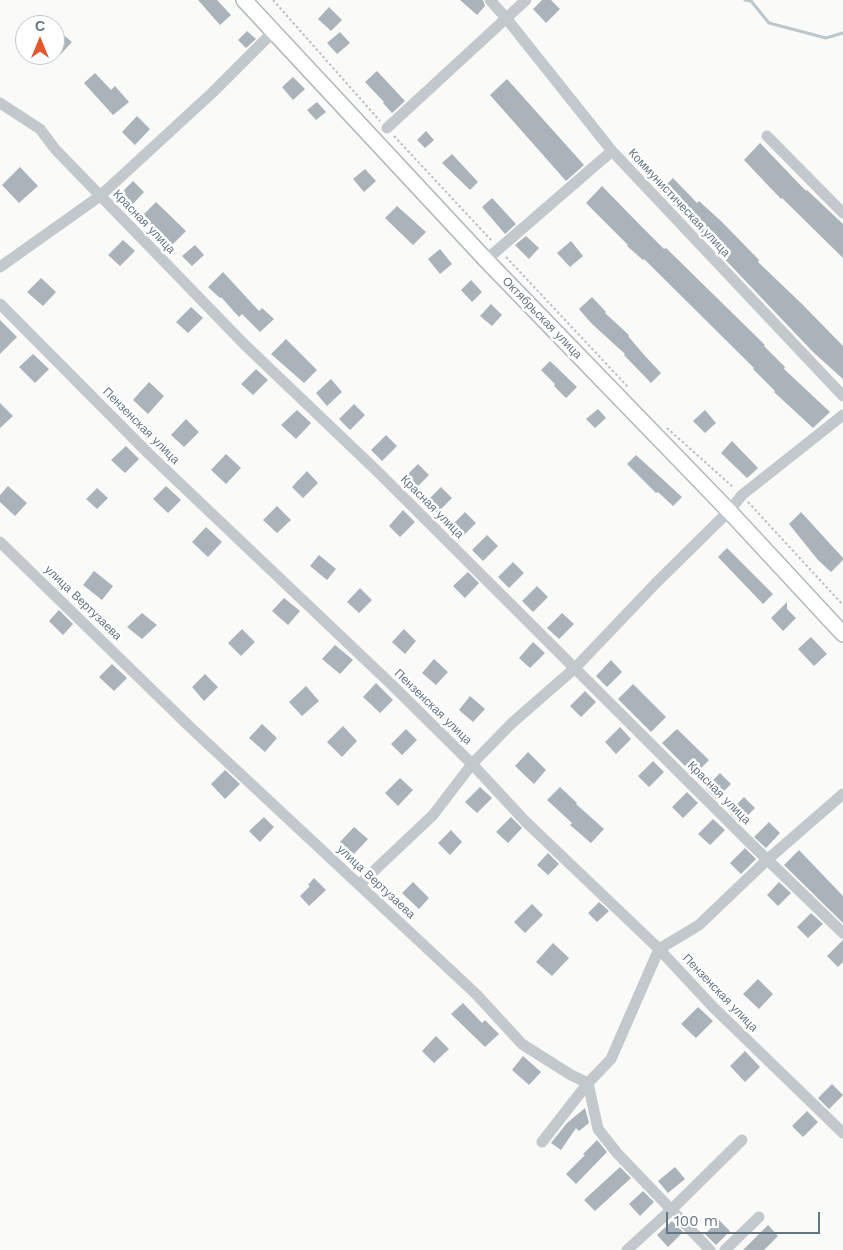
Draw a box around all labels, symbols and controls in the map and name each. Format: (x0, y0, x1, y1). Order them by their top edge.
north arrow (15, 15, 65, 65)
text: С (35, 18, 45, 34)
street label: Коммунистическая улица (625, 146, 733, 260)
street label: Красная улица (110, 187, 178, 257)
street label: Октябрьская улица (499, 274, 585, 362)
street label: Пензенская улица (100, 385, 182, 467)
street label: Красная улица (397, 472, 467, 542)
street label: улица Вертузаева (41, 563, 125, 643)
street label: Пензенская улица (391, 666, 475, 748)
street label: Красная улица (684, 758, 754, 828)
street label: улица Вертузаева (334, 842, 418, 922)
street label: Пензенская улица (679, 951, 761, 1035)
scale bar (668, 1202, 822, 1234)
text: 100 m (674, 1212, 718, 1230)

